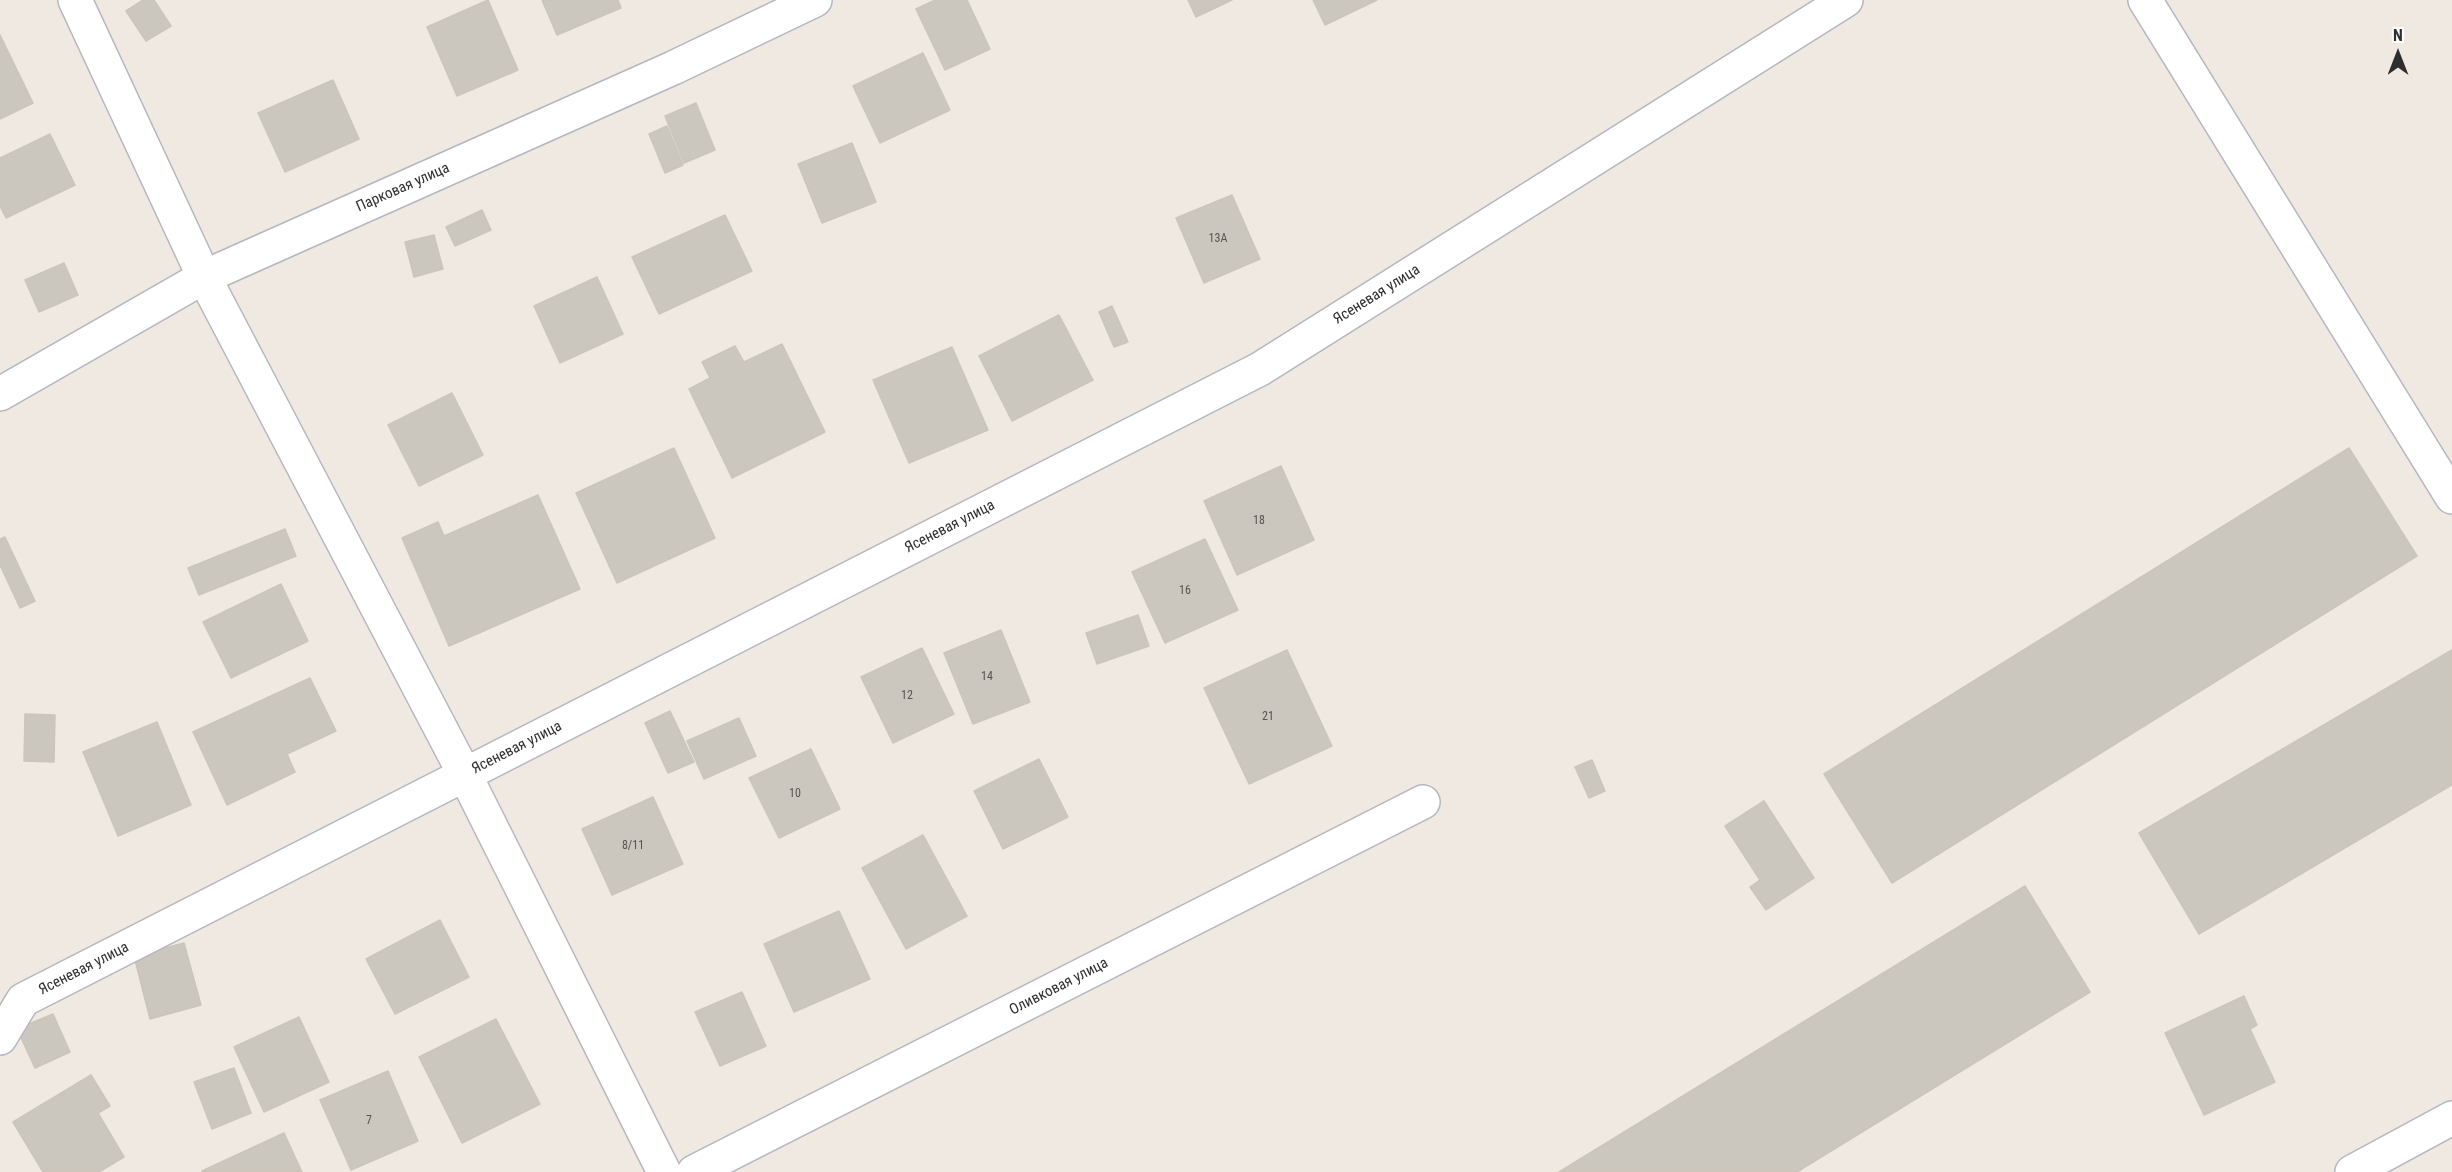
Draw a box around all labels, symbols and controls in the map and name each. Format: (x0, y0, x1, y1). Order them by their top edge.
north arrow (2368, 24, 2428, 84)
text: N (2393, 26, 2403, 45)
street label: Парковая улица (354, 159, 452, 217)
house number: 13А (1209, 232, 1227, 246)
street label: Ясеневая улица (1330, 261, 1424, 329)
street label: Ясеневая улица (902, 497, 998, 557)
house number: 18 (1253, 514, 1265, 528)
house number: 16 (1179, 584, 1191, 598)
house number: 14 (981, 670, 993, 684)
house number: 12 (901, 689, 913, 703)
house number: 21 (1262, 710, 1274, 724)
street label: Ясеневая улица (469, 718, 565, 778)
house number: 10 (789, 787, 801, 801)
house number: 8/11 (622, 839, 644, 853)
street label: Ясеневая улица (36, 939, 132, 999)
street label: Оливковая улица (1007, 954, 1111, 1020)
house number: 7 (366, 1114, 372, 1128)

